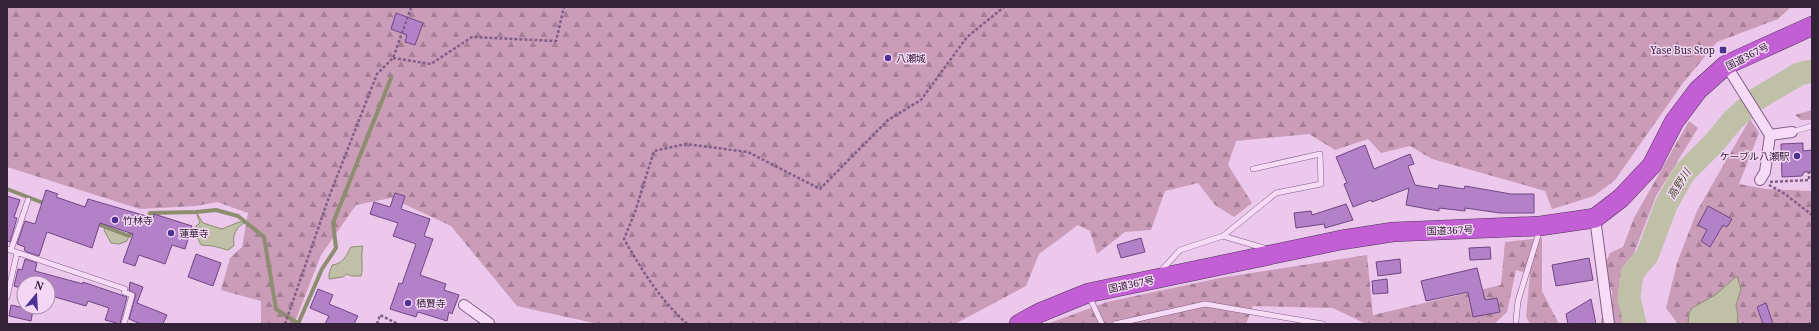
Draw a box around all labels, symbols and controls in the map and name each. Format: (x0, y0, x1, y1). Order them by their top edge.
street label: 国道367号 (1723, 39, 1771, 73)
place label: Yase Bus Stop (1649, 43, 1715, 57)
marker: Yase Bus Stop (1718, 45, 1728, 55)
place label: 八瀬城 (896, 51, 926, 65)
marker: 八瀬城 (883, 53, 893, 63)
place label: ケーブル八瀬駅 (1720, 149, 1790, 163)
marker: ケーブル八瀬駅 (1792, 151, 1802, 161)
water label: 高野川 (1663, 165, 1694, 202)
place label: 竹林寺 (123, 213, 153, 227)
marker: 竹林寺 (110, 215, 120, 225)
street label: 国道367号 (1426, 222, 1474, 238)
place label: 蓮華寺 (179, 226, 209, 240)
marker: 蓮華寺 (166, 228, 176, 238)
street label: 国道367号 (1107, 272, 1155, 296)
north arrow (16, 275, 56, 315)
text: N (33, 277, 46, 294)
place label: 栖賢寺 (416, 296, 446, 310)
marker: 栖賢寺 (403, 298, 413, 308)

